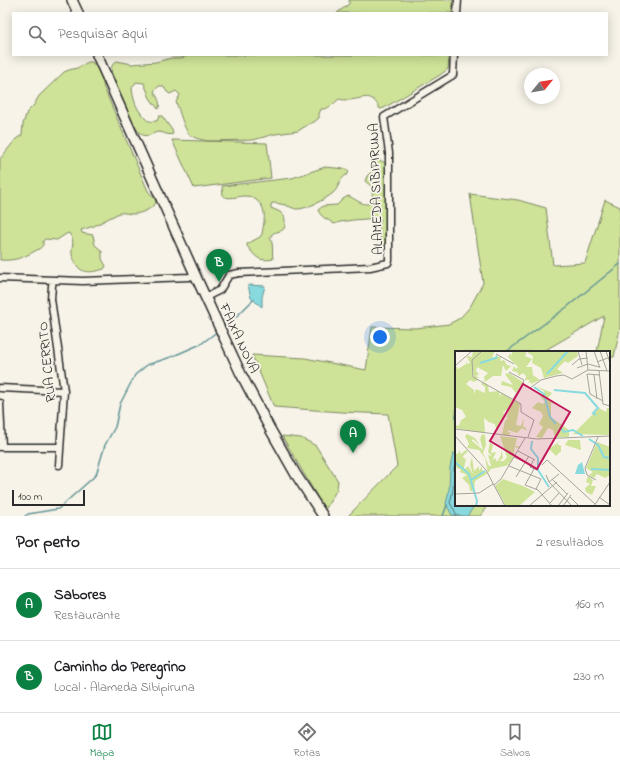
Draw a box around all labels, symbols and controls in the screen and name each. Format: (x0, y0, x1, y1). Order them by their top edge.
search box (12, 12, 608, 56)
icon: search (26, 23, 48, 45)
text: Pesquisar aqui (58, 23, 147, 45)
north arrow (524, 68, 560, 104)
street label: ALAMEDA SIBIPIRUNA (364, 123, 389, 255)
pin: B (206, 249, 232, 282)
street label: FAIXA NOVA (213, 299, 264, 377)
street label: RUA CERRITO (33, 321, 62, 403)
your location (370, 327, 390, 347)
inset map (455, 351, 610, 506)
pin: A (340, 420, 366, 453)
scale bar (12, 488, 85, 507)
text: 100 m (18, 489, 42, 505)
text: Por perto (16, 530, 80, 555)
text: 2 resultados (536, 533, 604, 552)
text: Sabores (54, 584, 106, 606)
text: A (25, 595, 33, 614)
text: 160 m (575, 595, 604, 614)
text: Restaurante (54, 606, 120, 625)
text: Caminho do Peregrino (54, 656, 186, 678)
text: B (25, 667, 33, 686)
text: 230 m (573, 667, 604, 686)
text: Local · Alameda Sibipiruna (54, 678, 195, 697)
tab: Mapa (90, 721, 114, 761)
tab: Rotas (294, 721, 321, 761)
tab: Salvos (500, 721, 530, 761)

